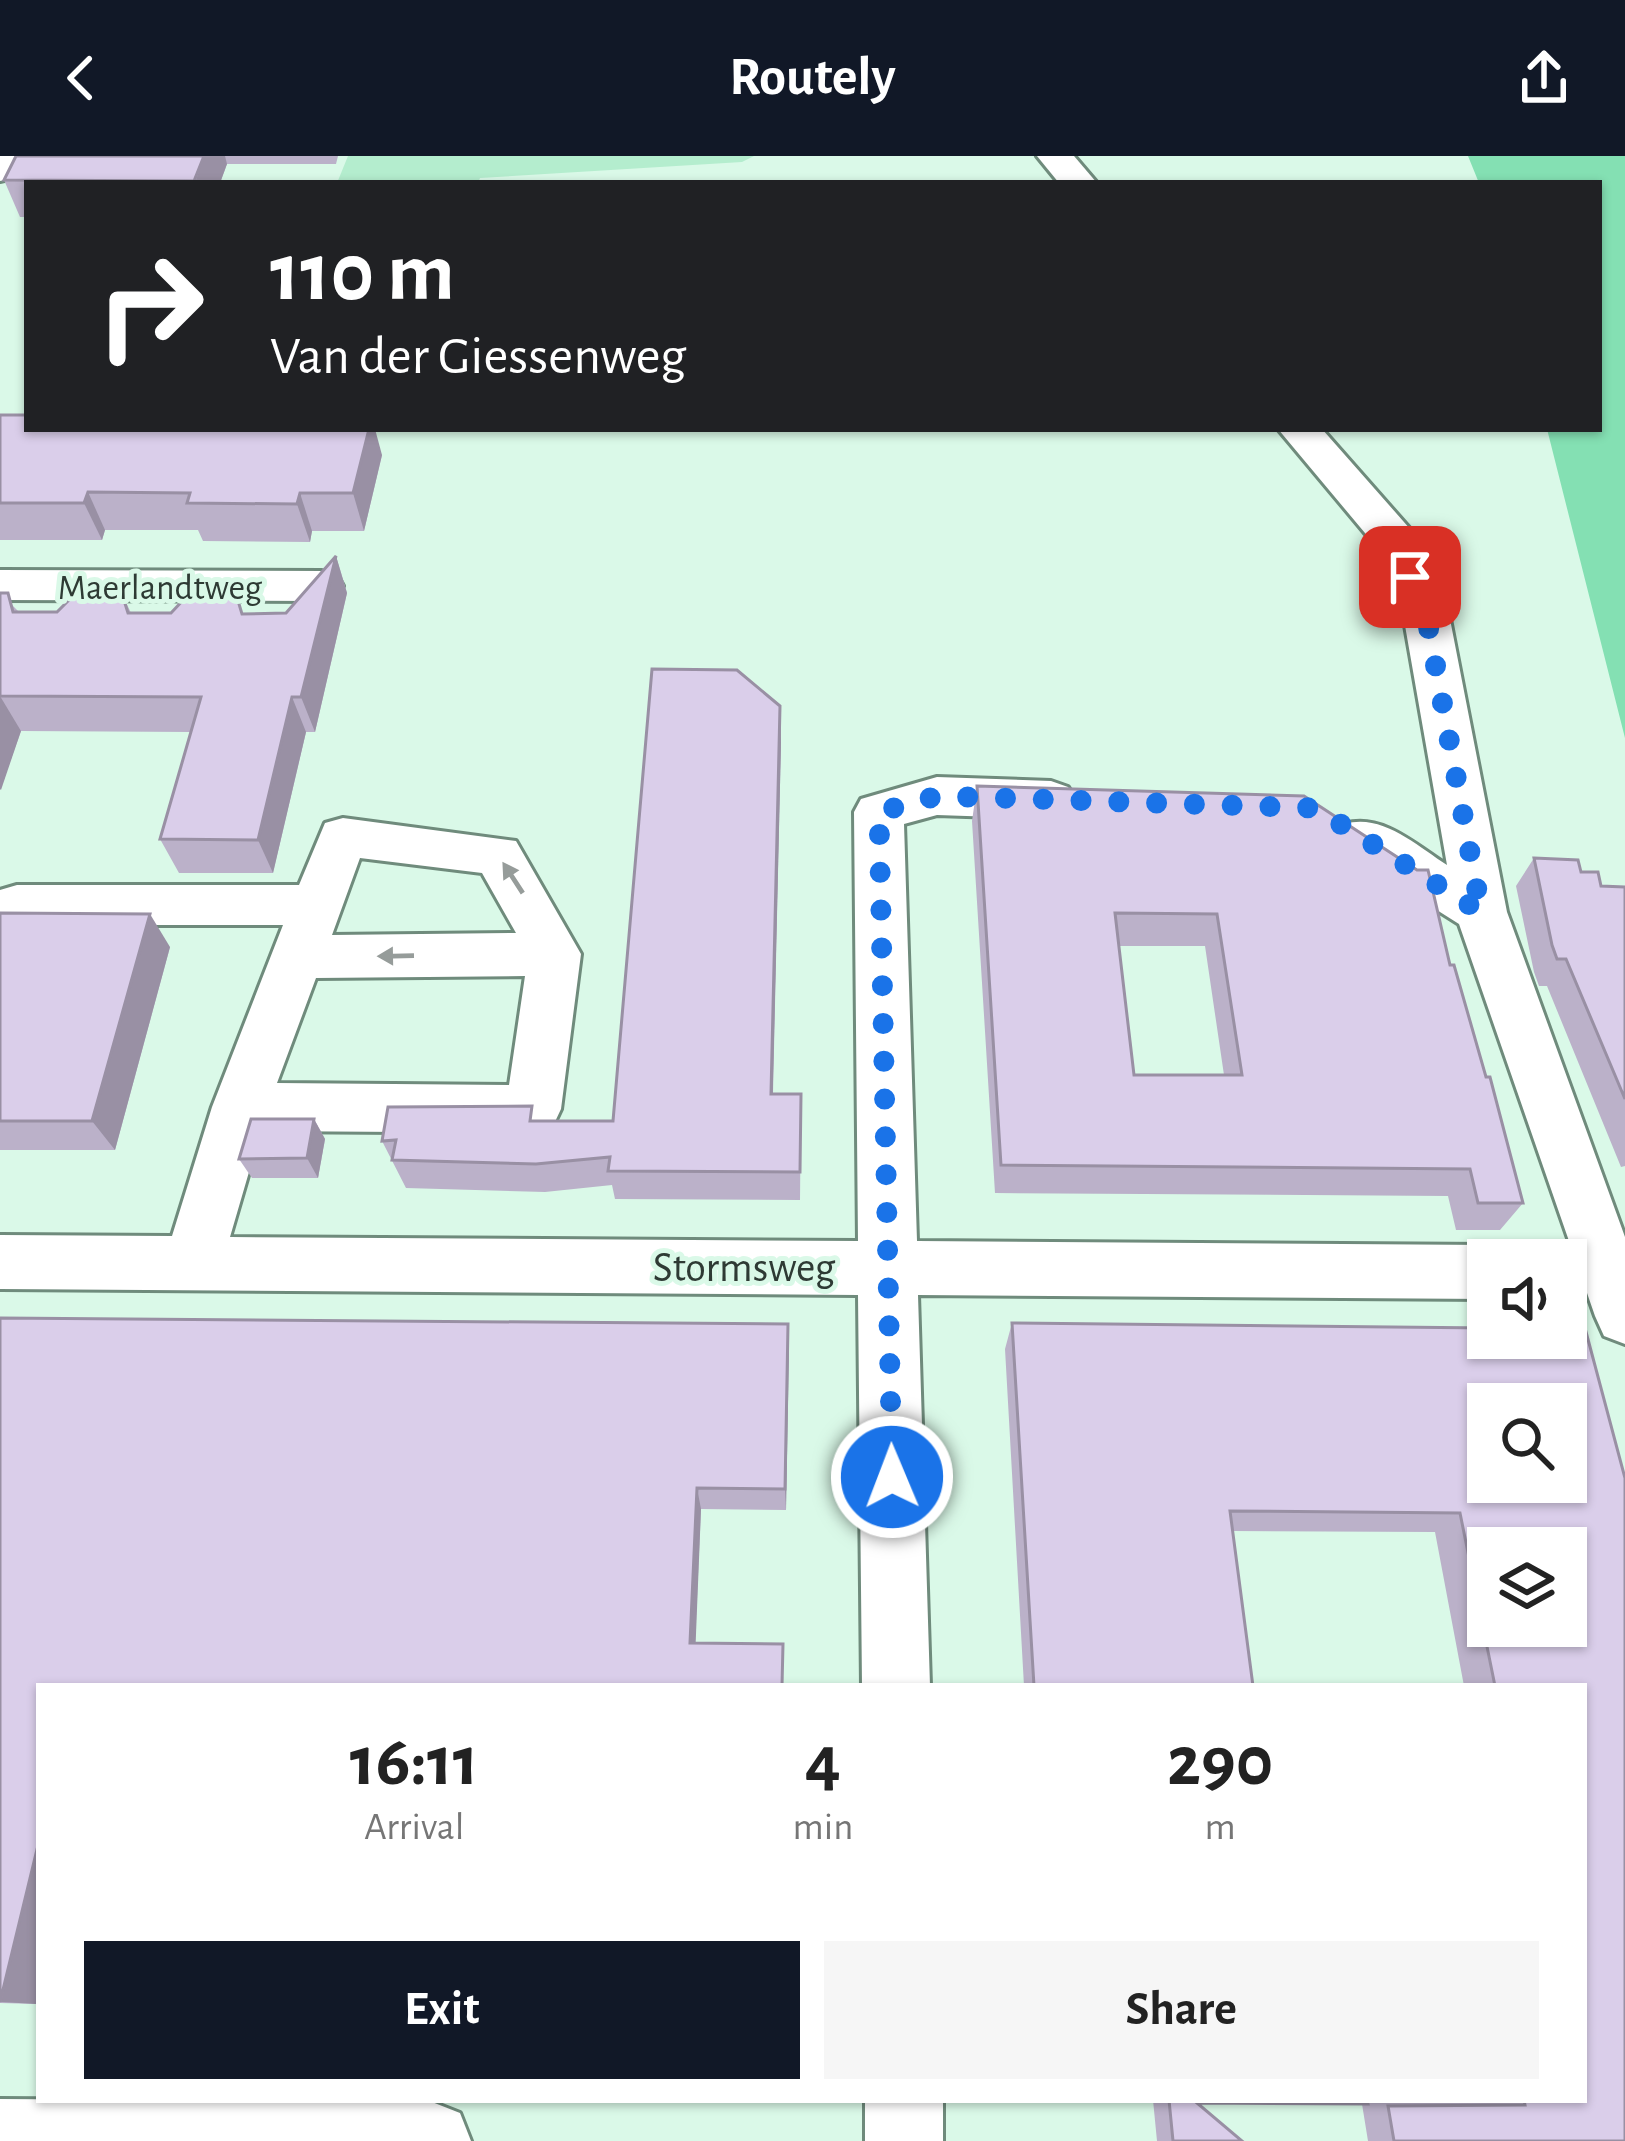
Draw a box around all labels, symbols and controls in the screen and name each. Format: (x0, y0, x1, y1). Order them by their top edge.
icon: back (48, 45, 114, 111)
icon: share (1511, 45, 1577, 111)
text: Routely (729, 51, 896, 105)
icon: right (72, 228, 228, 384)
text: 110 m (270, 232, 455, 316)
text: Van der Giessenweg (270, 330, 686, 384)
pin (1359, 526, 1461, 628)
icon: arrive (1377, 544, 1443, 610)
street label: Maerlandtweg (58, 570, 263, 606)
one-way arrow (503, 862, 525, 895)
one-way arrow (376, 946, 414, 965)
map controls (1467, 1239, 1587, 1647)
button: sound (1467, 1239, 1587, 1359)
street label: Stormsweg (653, 1247, 836, 1289)
button: search (1467, 1383, 1587, 1503)
position arrow (829, 1414, 955, 1540)
button: layers (1467, 1527, 1587, 1647)
text: 16:11 (350, 1726, 479, 1798)
text: 4 (805, 1726, 841, 1798)
text: 290 (1167, 1726, 1273, 1798)
text: Arrival (364, 1808, 464, 1847)
text: min (793, 1808, 853, 1847)
text: m (1205, 1808, 1236, 1847)
button: Exit (84, 1941, 800, 2079)
button: Share (824, 1941, 1539, 2079)

